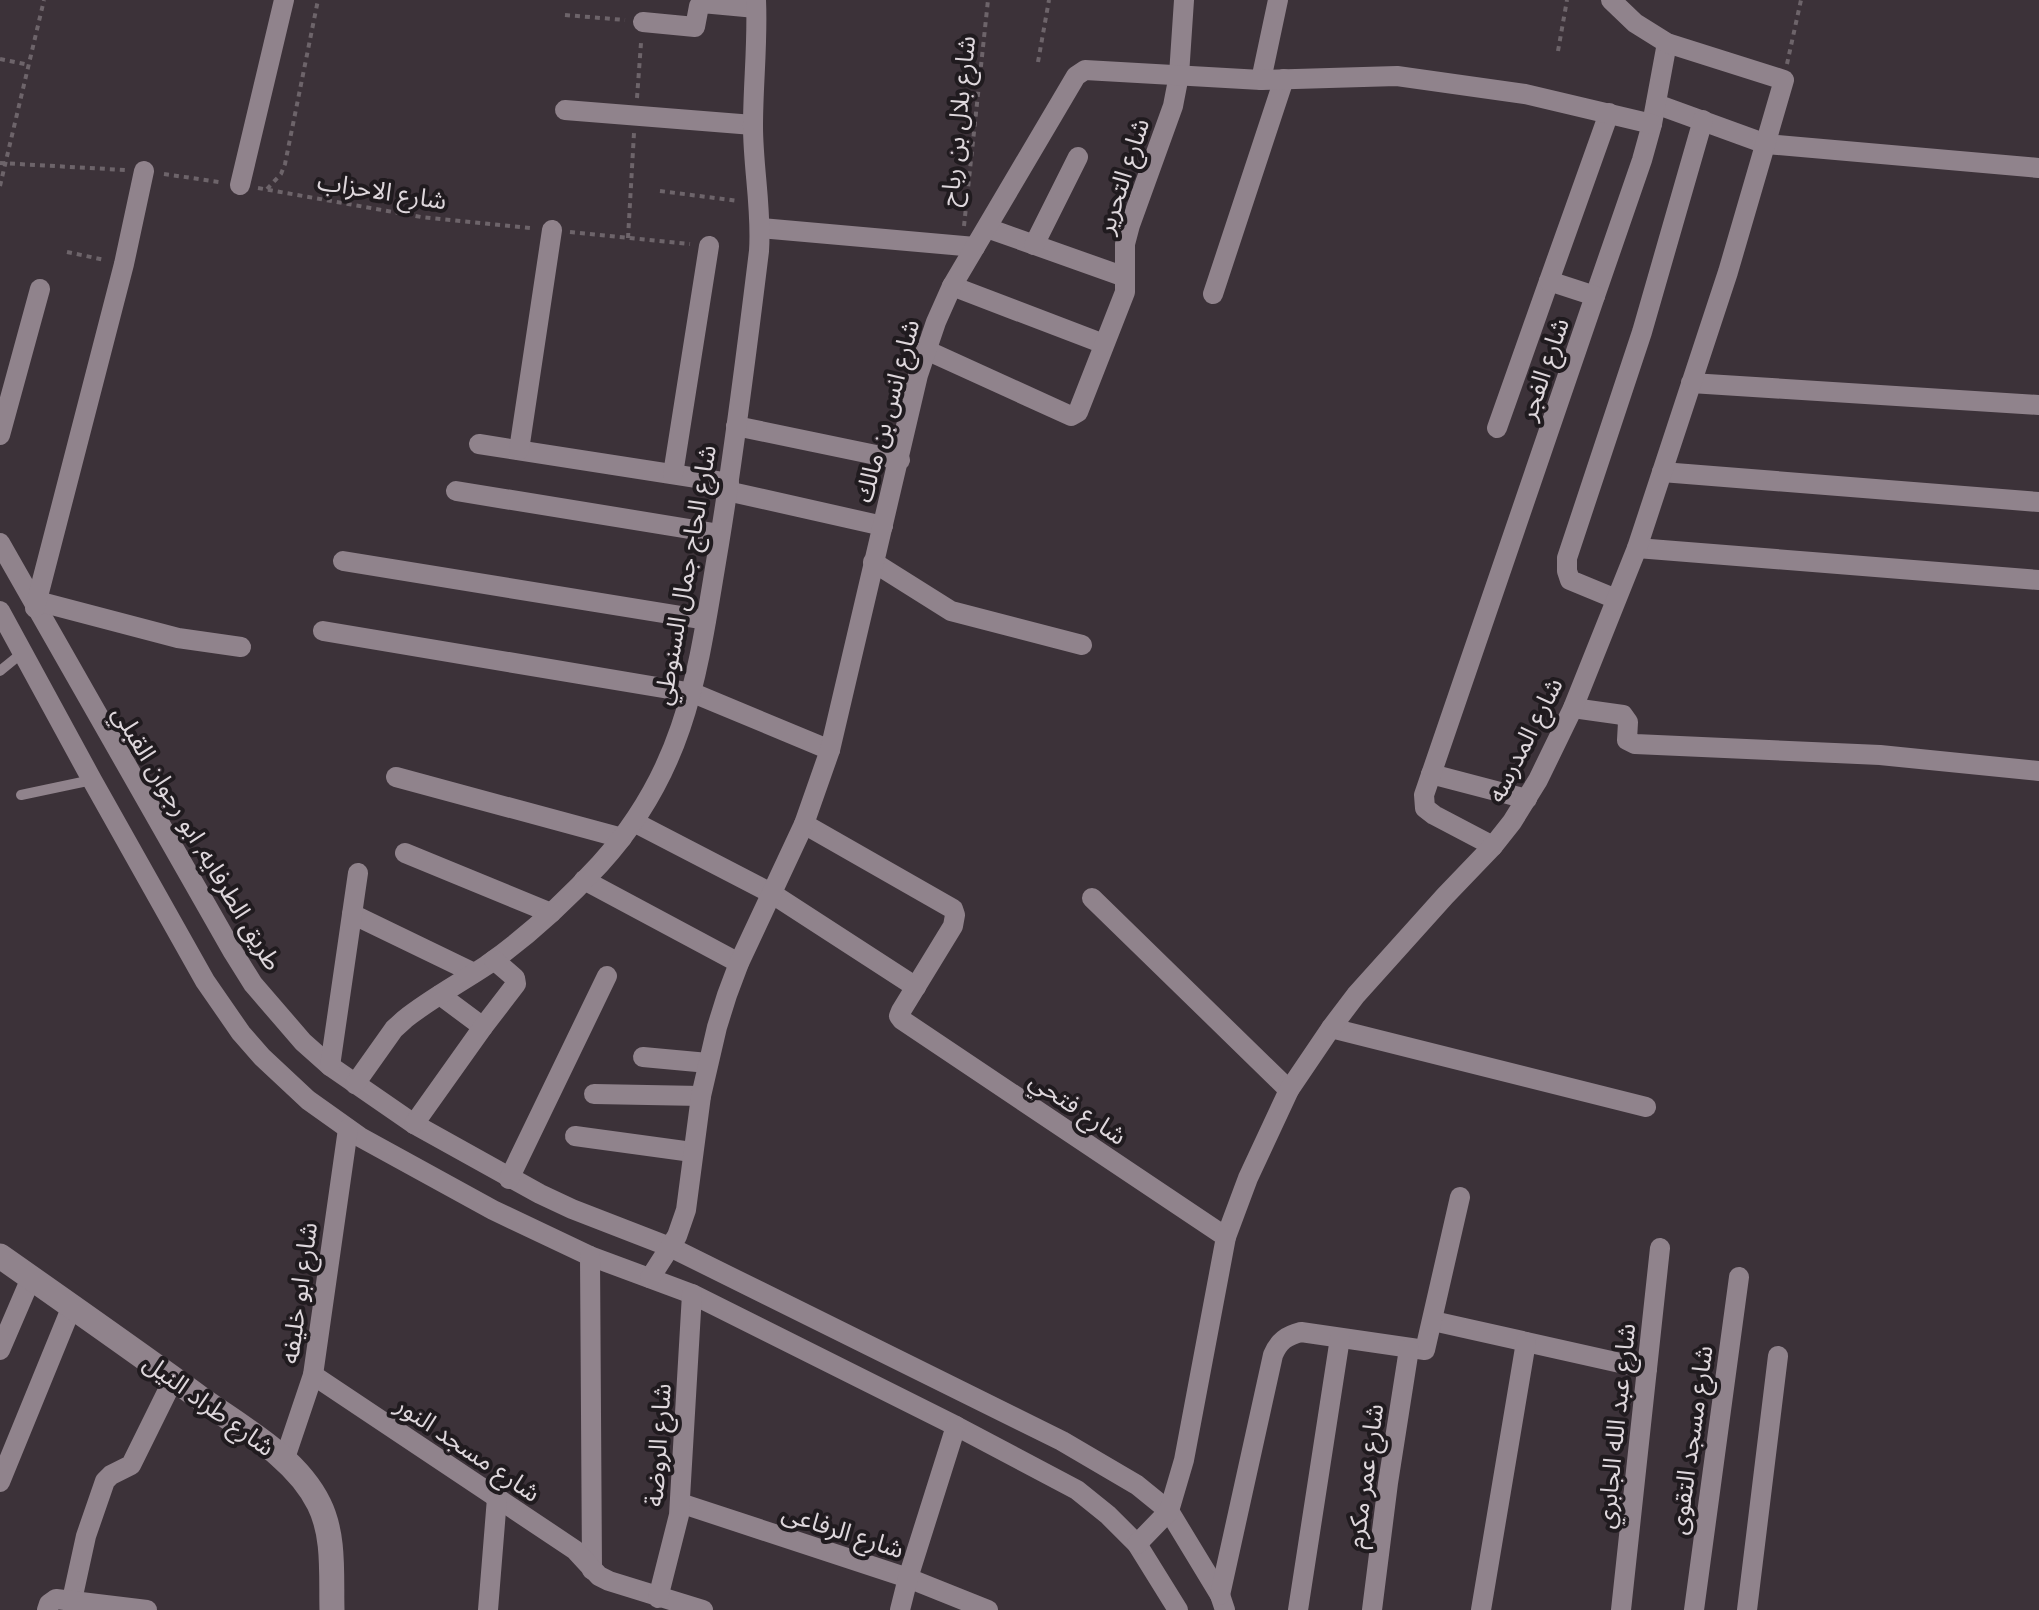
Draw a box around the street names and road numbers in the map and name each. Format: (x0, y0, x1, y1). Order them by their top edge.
street label: شارع بلال بن رباح (933, 34, 985, 208)
street label: شارع التحرير (1089, 114, 1159, 240)
street label: شارع الاحزاب (315, 164, 449, 219)
street label: شارع الفجر (1511, 314, 1579, 426)
street label: شارع انس بن مالك (847, 316, 929, 507)
street label: شارع الحاج جمال السنوطي (646, 442, 727, 708)
street label: شارع المدرسه (1479, 672, 1572, 809)
street label: طريق الطرفايه, ابو رجوان القبلي (102, 699, 289, 978)
street label: شارع فتحي (1022, 1064, 1133, 1155)
street label: شارع ابو خليفه (273, 1220, 327, 1366)
street label: شارع عبد الله الجابري (1589, 1322, 1646, 1531)
street label: شارع مسجد التقوى (1661, 1343, 1723, 1537)
street label: شارع طراد النيل (136, 1346, 281, 1465)
street label: شارع الروضة (637, 1382, 681, 1508)
street label: شارع مسجد النور (387, 1388, 547, 1511)
street label: شارع عمر مكرم (1339, 1402, 1394, 1551)
street label: شارع الرفاعى (777, 1496, 908, 1568)

